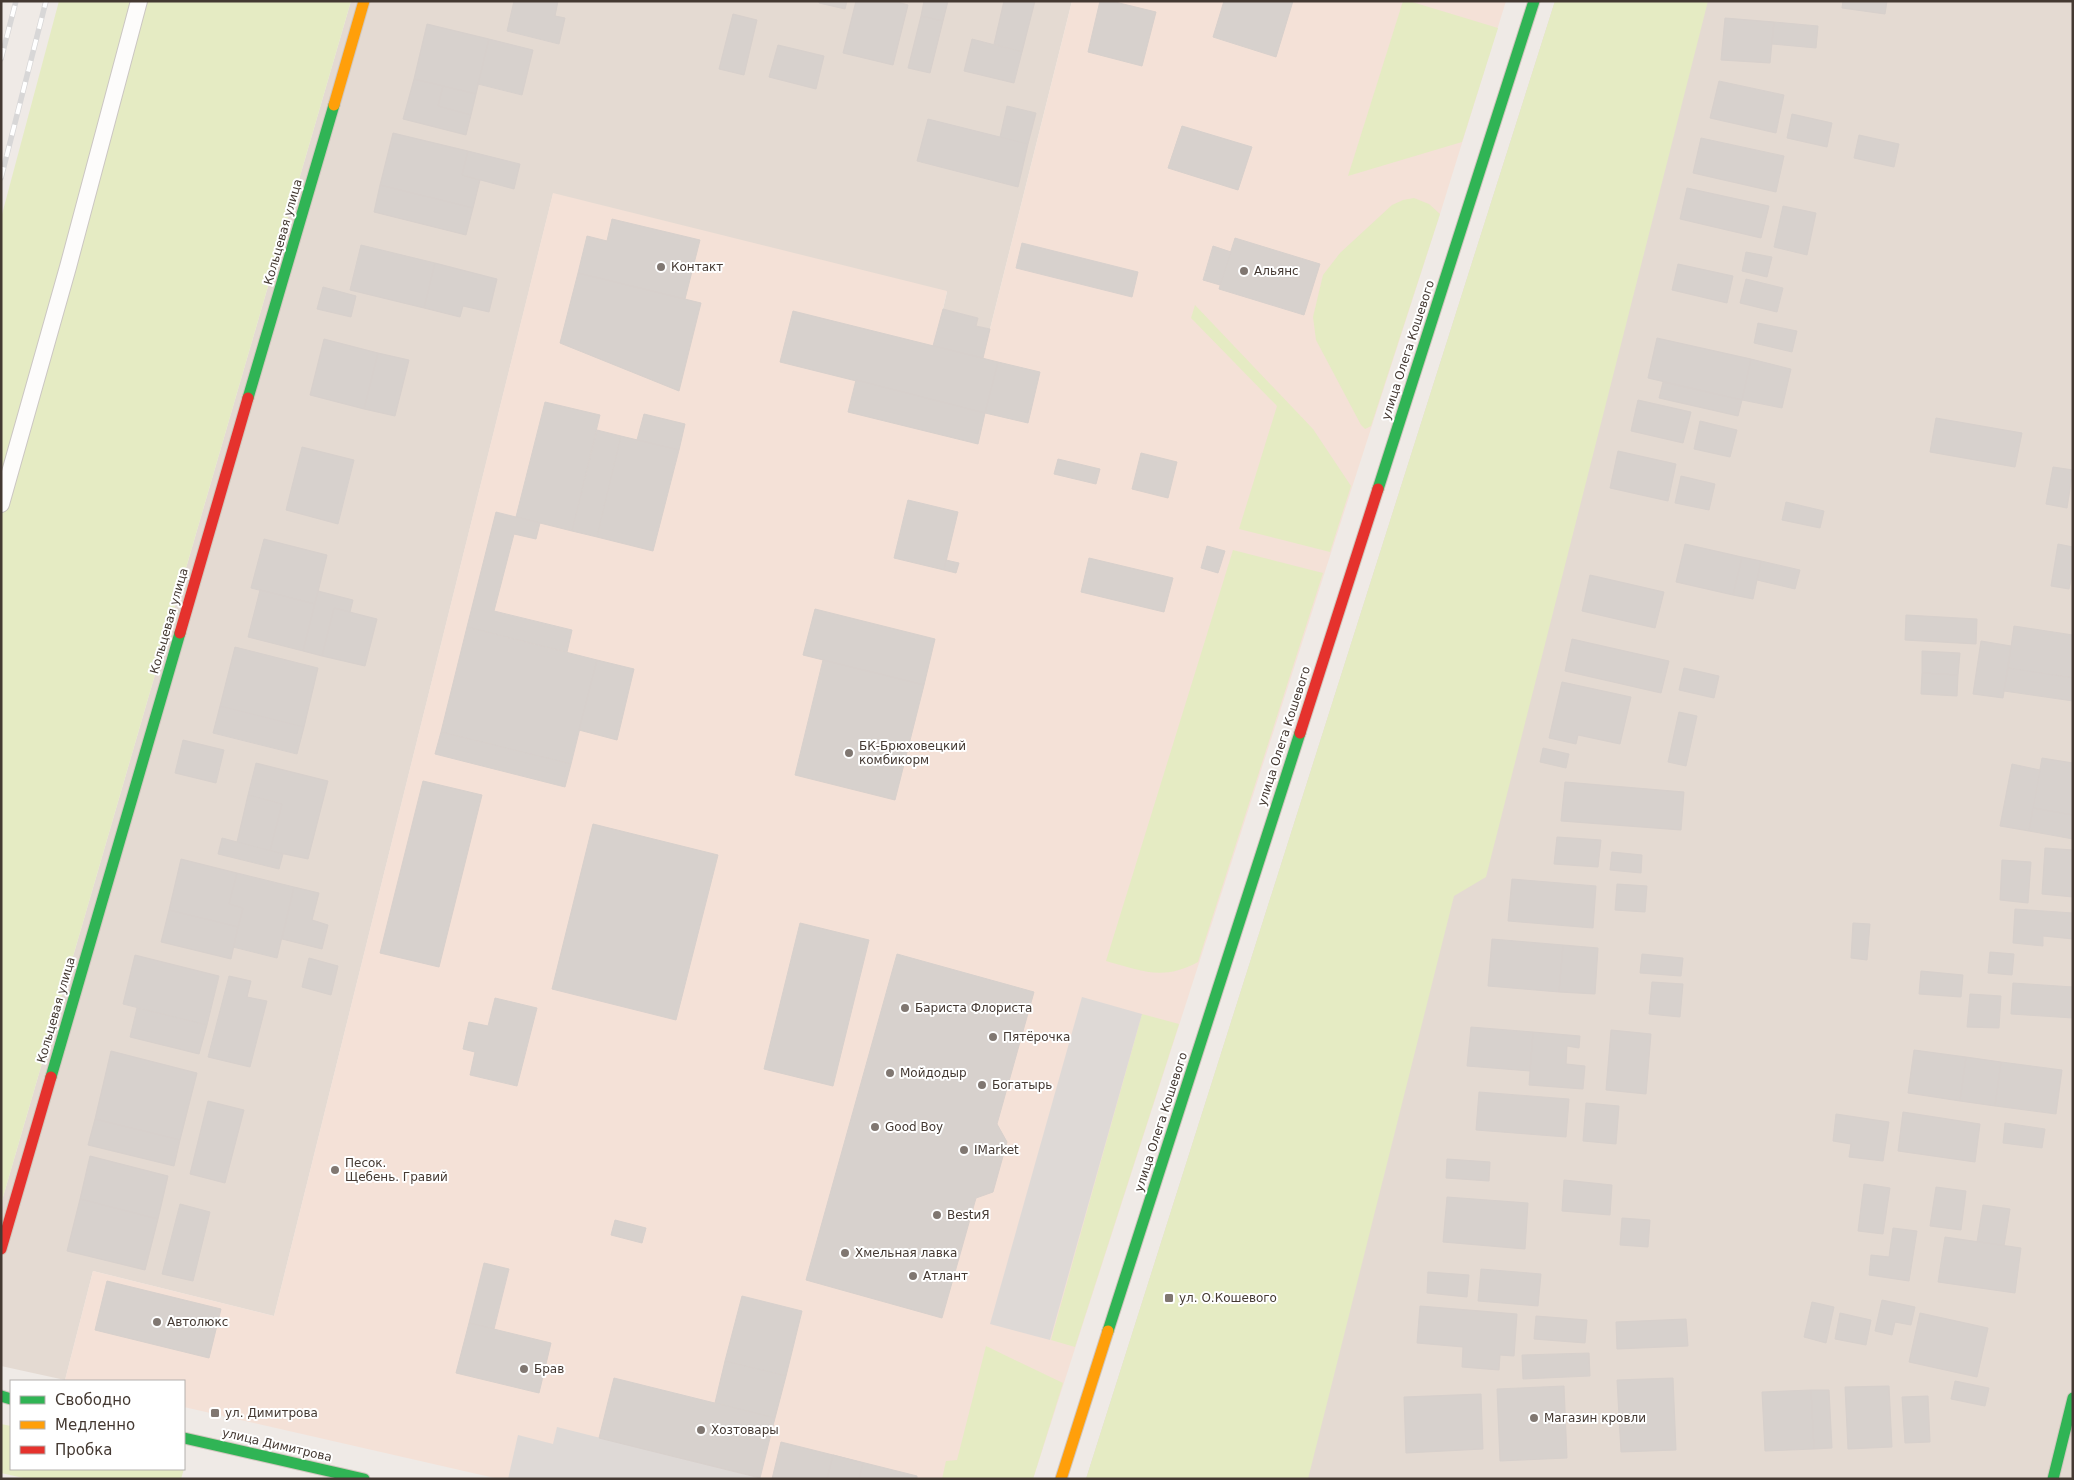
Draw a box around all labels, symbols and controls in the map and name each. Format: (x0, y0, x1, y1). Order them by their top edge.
street label: Кольцевая улица (261, 177, 305, 287)
place label: Контакт (671, 260, 723, 274)
marker: Контакт (655, 261, 667, 273)
place label: Альянс (1254, 264, 1299, 278)
marker: Альянс (1238, 265, 1250, 277)
street label: улица Олега Кошевого (1379, 278, 1437, 422)
street label: Кольцевая улица (147, 566, 191, 676)
street label: улица Олега Кошевого (1255, 664, 1313, 808)
place label: БК-Брюховецкий комбикорм (859, 739, 966, 767)
marker: БК-Брюховецкий комбикорм (843, 747, 855, 759)
street label: Кольцевая улица (34, 955, 78, 1065)
place label: Бариста Флориста (915, 1001, 1032, 1015)
marker: Бариста Флориста (899, 1002, 911, 1014)
place label: Пятёрочка (1003, 1030, 1070, 1044)
marker: Пятёрочка (987, 1031, 999, 1043)
street label: улица Олега Кошевого (1132, 1050, 1190, 1194)
place label: Мойдодыр (900, 1066, 967, 1080)
marker: Мойдодыр (884, 1067, 896, 1079)
place label: Богатырь (992, 1078, 1052, 1092)
marker: Богатырь (976, 1079, 988, 1091)
place label: Good Boy (885, 1120, 943, 1134)
marker: Good Boy (869, 1121, 881, 1133)
place label: IMarket (974, 1143, 1019, 1157)
marker: IMarket (958, 1144, 970, 1156)
place label: Песок. Щебень. Гравий (345, 1156, 448, 1184)
marker: Песок. Щебень. Гравий (329, 1164, 341, 1176)
place label: BestиЯ (947, 1208, 990, 1222)
marker: BestиЯ (931, 1209, 943, 1221)
place label: Хмельная лавка (855, 1246, 957, 1260)
marker: Хмельная лавка (839, 1247, 851, 1259)
place label: Атлант (923, 1269, 968, 1283)
marker: Атлант (907, 1270, 919, 1282)
place label: ул. О.Кошевого (1179, 1291, 1277, 1305)
marker: ул. О.Кошевого (1163, 1292, 1175, 1304)
place label: Автолюкс (167, 1315, 228, 1329)
marker: Автолюкс (151, 1316, 163, 1328)
place label: Брав (534, 1362, 564, 1376)
marker: Брав (518, 1363, 530, 1375)
legend (10, 1380, 185, 1470)
text: Свободно (55, 1391, 131, 1409)
place label: ул. Димитрова (225, 1406, 318, 1420)
marker: ул. Димитрова (209, 1407, 221, 1419)
place label: Магазин кровли (1544, 1411, 1646, 1425)
marker: Магазин кровли (1528, 1412, 1540, 1424)
text: Медленно (55, 1416, 135, 1434)
place label: Хозтовары (711, 1423, 779, 1437)
marker: Хозтовары (695, 1424, 707, 1436)
street label: улица Димитрова (221, 1426, 333, 1464)
text: Пробка (55, 1441, 112, 1459)

